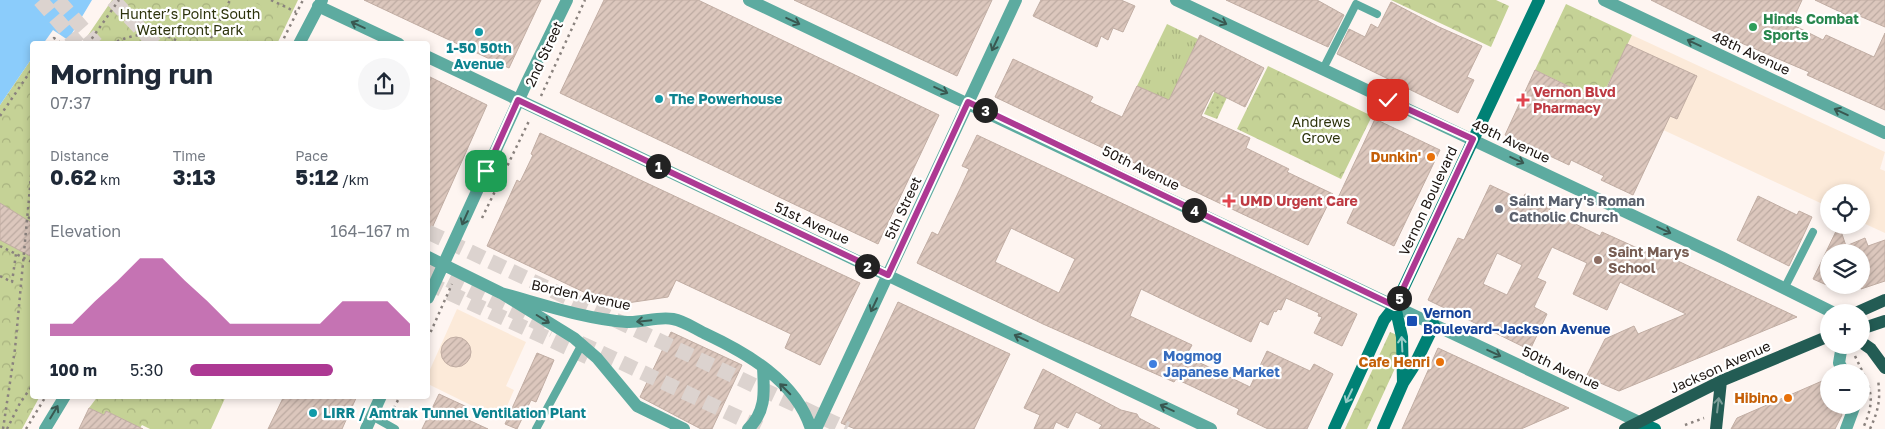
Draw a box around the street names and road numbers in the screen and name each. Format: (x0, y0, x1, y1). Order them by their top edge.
street label: 2nd Street (521, 18, 566, 89)
street label: 48th Avenue (1709, 27, 1793, 78)
street label: 49th Avenue (1469, 115, 1553, 166)
street label: 50th Avenue (1100, 142, 1183, 194)
street label: Vernon Boulevard (1395, 143, 1460, 258)
street label: 5th Street (881, 174, 924, 242)
street label: 51st Avenue (772, 198, 852, 247)
street label: Borden Avenue (530, 276, 632, 313)
street label: Jackson Avenue (1667, 337, 1773, 396)
street label: 50th Avenue (1520, 342, 1603, 393)

